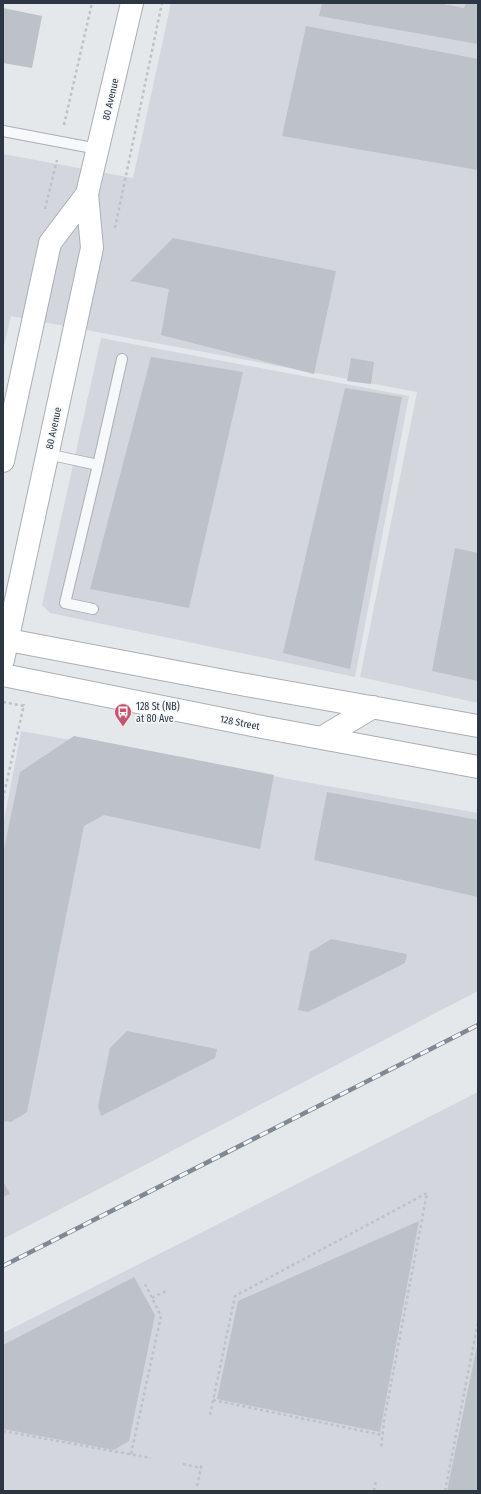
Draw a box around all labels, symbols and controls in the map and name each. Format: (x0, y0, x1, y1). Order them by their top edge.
street label: 80 Avenue (100, 77, 122, 121)
street label: 80 Avenue (44, 406, 64, 450)
place label: 128 St (NB) at 80 Ave (136, 700, 180, 725)
bus stop icon: 128 St (NB) at 80 Ave (113, 702, 133, 727)
street label: 128 Street (219, 713, 261, 733)

